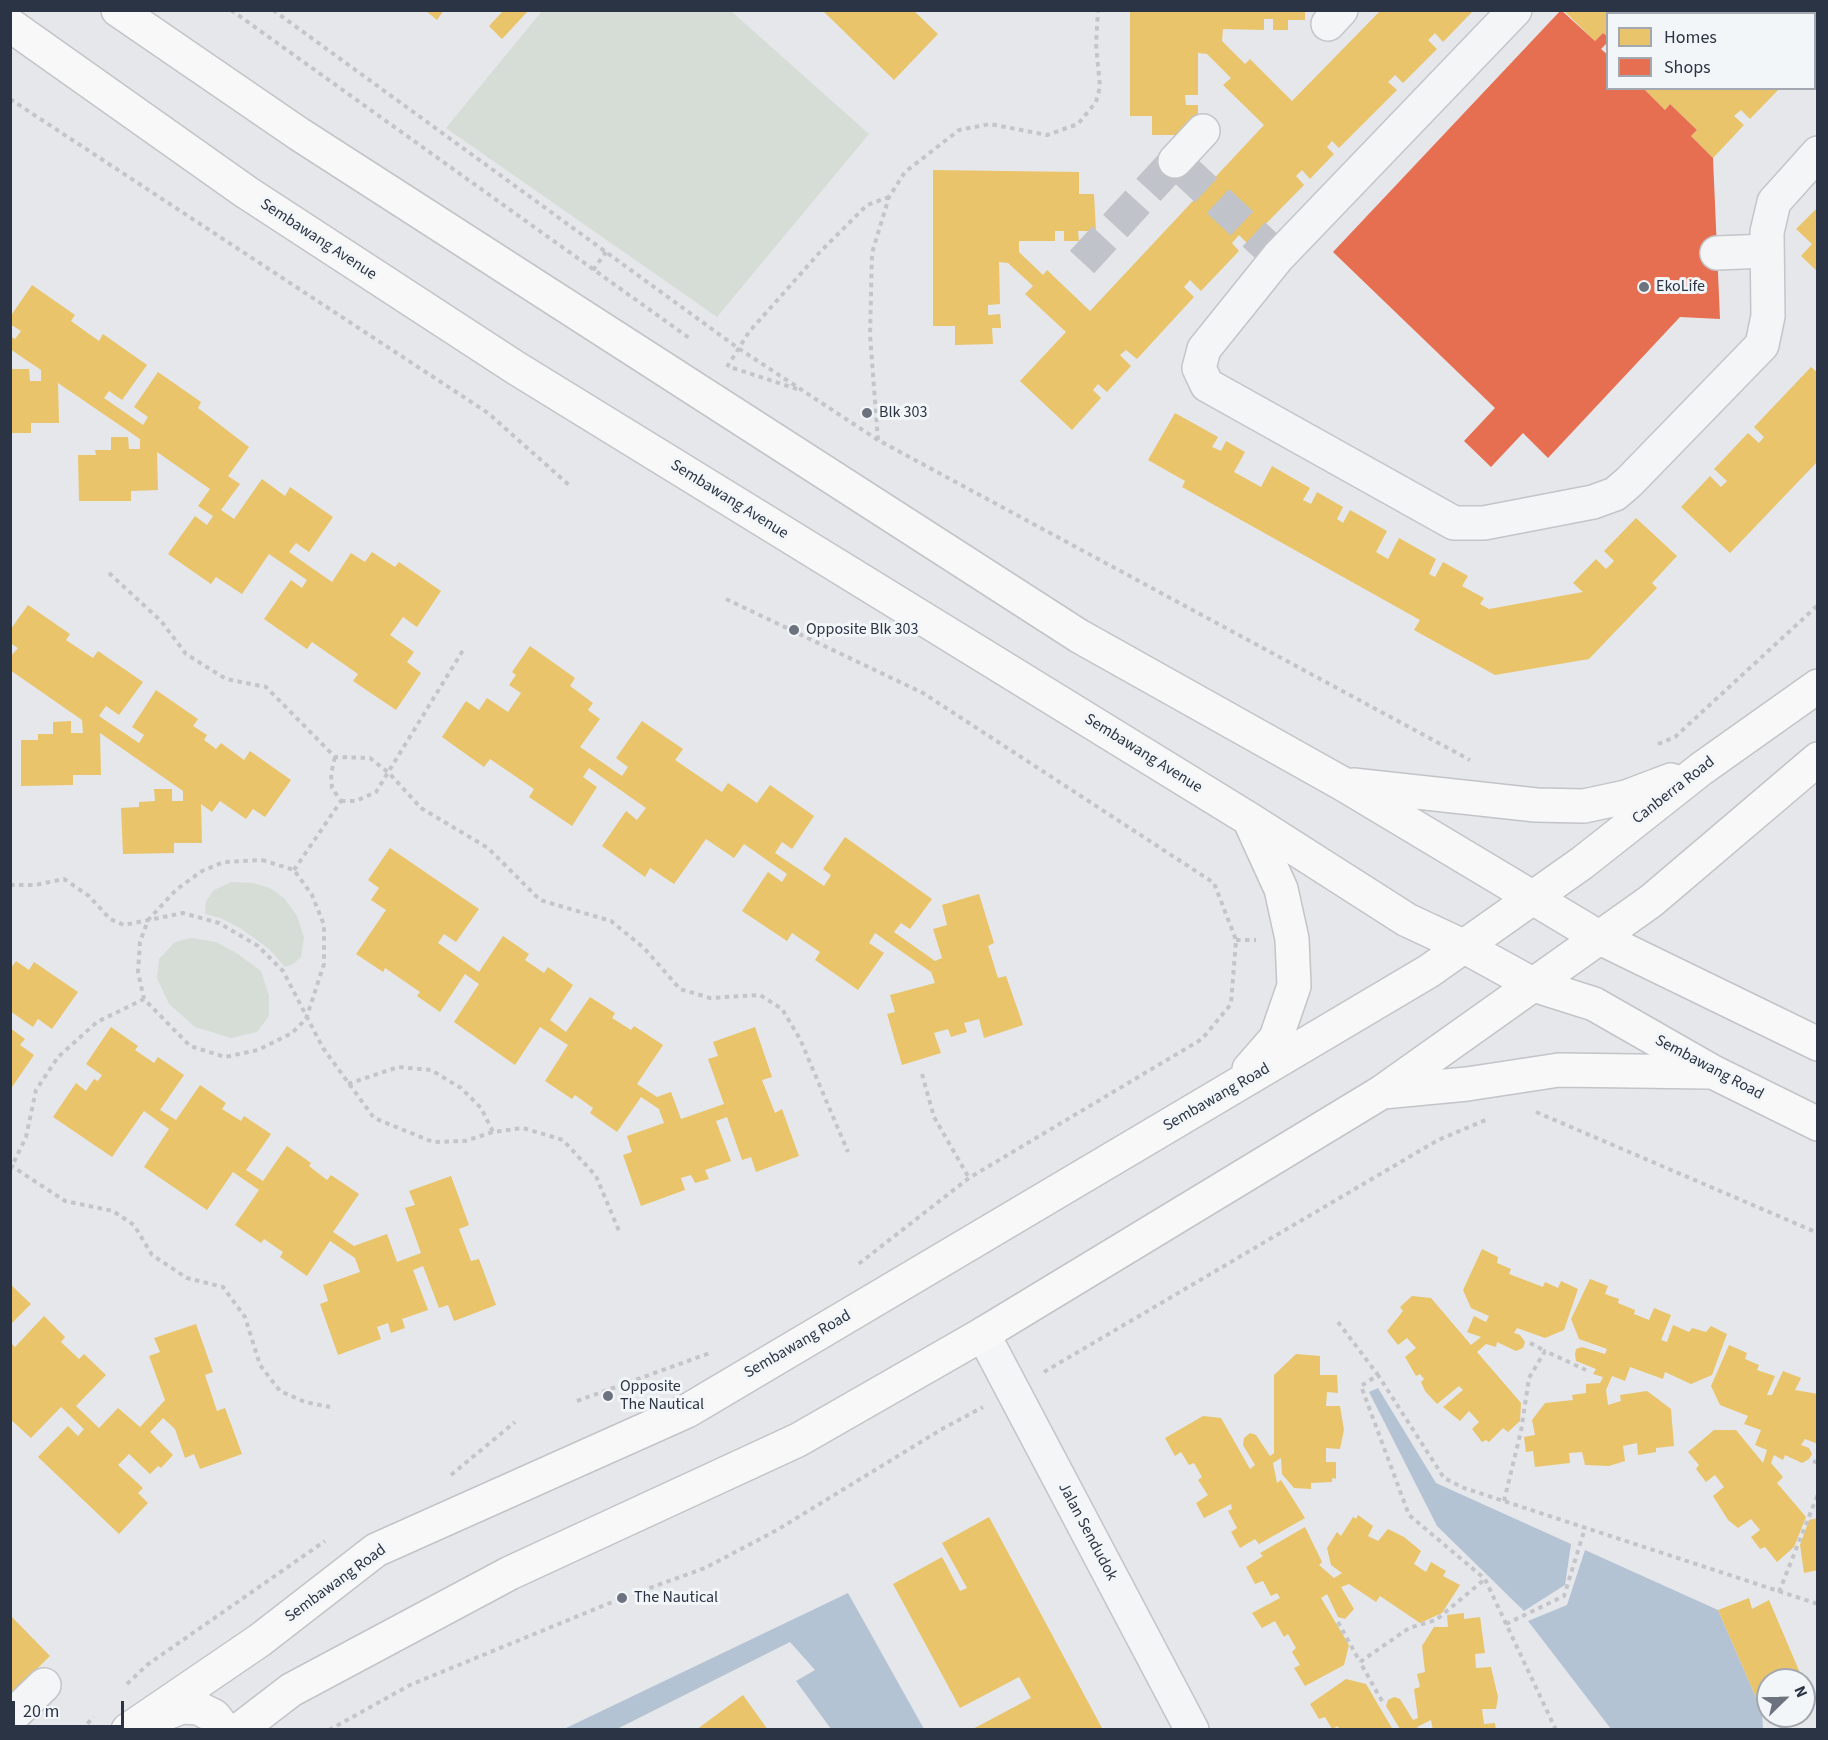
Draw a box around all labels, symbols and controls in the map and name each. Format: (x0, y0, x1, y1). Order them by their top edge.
legend (1606, 12, 1816, 90)
text: Homes (1664, 25, 1717, 50)
text: Shops (1664, 55, 1711, 80)
street label: Sembawang Avenue (256, 195, 380, 285)
place label: EkoLife (1656, 277, 1705, 297)
marker: EkoLife (1637, 280, 1651, 294)
place label: Blk 303 (879, 403, 927, 423)
marker: Blk 303 (860, 406, 874, 420)
street label: Sembawang Avenue (667, 456, 791, 544)
place label: Opposite Blk 303 (806, 620, 918, 640)
marker: Opposite Blk 303 (787, 623, 801, 637)
street label: Sembawang Avenue (1081, 710, 1205, 798)
street label: Canberra Road (1629, 753, 1719, 829)
street label: Sembawang Road (1651, 1031, 1767, 1105)
street label: Sembawang Road (1160, 1060, 1274, 1136)
street label: Sembawang Road (741, 1307, 855, 1383)
place label: Opposite The Nautical (620, 1377, 704, 1415)
marker: Opposite The Nautical (601, 1389, 615, 1403)
street label: Jalan Sendudok (1053, 1480, 1121, 1584)
street label: Sembawang Road (282, 1541, 390, 1627)
place label: The Nautical (634, 1588, 718, 1608)
marker: The Nautical (615, 1591, 629, 1605)
north arrow (1756, 1668, 1816, 1728)
text: N (1789, 1683, 1813, 1701)
scale bar (15, 1689, 128, 1727)
text: 20 m (23, 1699, 59, 1724)

